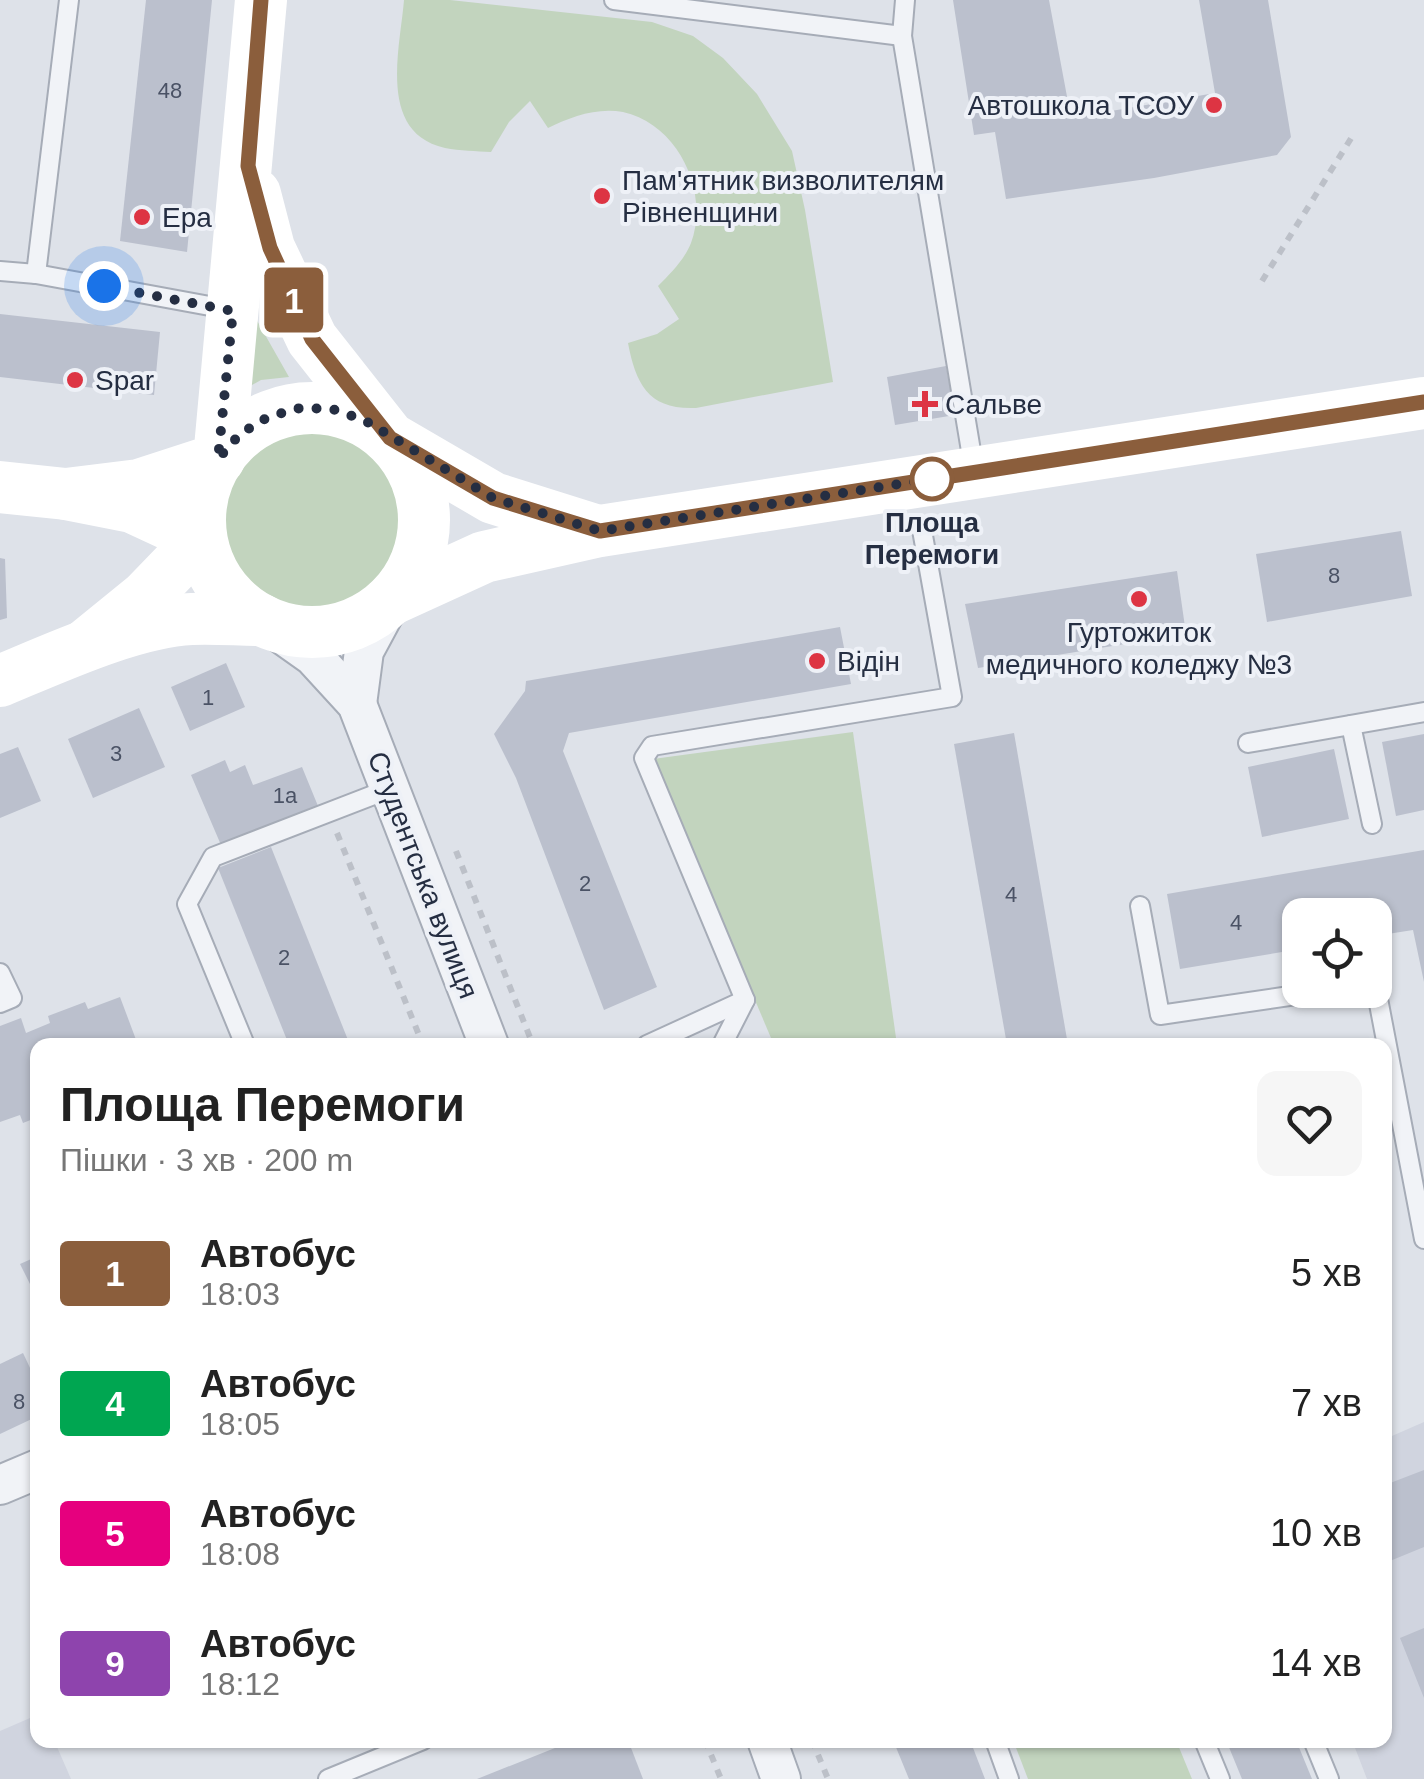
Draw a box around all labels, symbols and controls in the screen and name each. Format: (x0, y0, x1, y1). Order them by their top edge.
house number: 48 (158, 78, 182, 103)
place label: Автошкола ТСОУ (968, 90, 1194, 121)
marker: Автошкола ТСОУ (1203, 94, 1225, 116)
place label: Пам'ятник визволителям Рівненщини (622, 165, 944, 228)
marker: Пам'ятник визволителям Рівненщини (591, 185, 613, 207)
place label: Ера (162, 202, 212, 233)
marker: Ера (131, 206, 153, 228)
your location (79, 261, 129, 311)
line badge: 1 (262, 268, 326, 332)
text: 1 (284, 281, 304, 320)
place label: Spar (95, 365, 154, 396)
marker: Spar (64, 369, 86, 391)
place label: Сальве (945, 389, 1042, 420)
marker: Сальве (914, 393, 936, 415)
marker: Площа Перемоги (911, 458, 953, 500)
place label: Площа Перемоги (865, 507, 999, 570)
house number: 8 (1328, 563, 1340, 588)
marker: Гуртожиток медичного коледжу №3 (1128, 588, 1150, 610)
place label: Гуртожиток медичного коледжу №3 (986, 617, 1292, 680)
place label: Відін (837, 646, 900, 677)
marker: Відін (806, 650, 828, 672)
house number: 1 (202, 685, 214, 710)
house number: 3 (110, 741, 122, 766)
street label: Студентська вулиця (362, 747, 484, 1003)
house number: 1а (273, 783, 298, 808)
house number: 2 (579, 871, 591, 896)
house number: 4 (1005, 882, 1017, 907)
map controls (1282, 898, 1392, 1008)
button: locate (1282, 898, 1392, 1008)
house number: 4 (1230, 910, 1242, 935)
house number: 2 (278, 945, 290, 970)
button: heart (1257, 1071, 1362, 1176)
text: Площа Перемоги (60, 1078, 465, 1131)
text: Пішки · 3 хв · 200 m (60, 1142, 353, 1178)
text: Автобус (200, 1233, 356, 1275)
text: 5 хв (1291, 1252, 1362, 1294)
text: 1 (105, 1254, 125, 1293)
text: 18:03 (200, 1276, 280, 1312)
text: Автобус (200, 1363, 356, 1405)
text: 7 хв (1291, 1382, 1362, 1424)
text: 4 (105, 1384, 125, 1423)
house number: 8 (13, 1389, 25, 1414)
text: 18:05 (200, 1406, 280, 1442)
text: Автобус (200, 1493, 356, 1535)
text: 10 хв (1270, 1512, 1362, 1554)
text: 5 (105, 1514, 125, 1553)
text: 18:08 (200, 1536, 280, 1572)
text: Автобус (200, 1623, 356, 1665)
text: 14 хв (1270, 1642, 1362, 1684)
text: 9 (105, 1644, 125, 1683)
text: 18:12 (200, 1666, 280, 1702)

